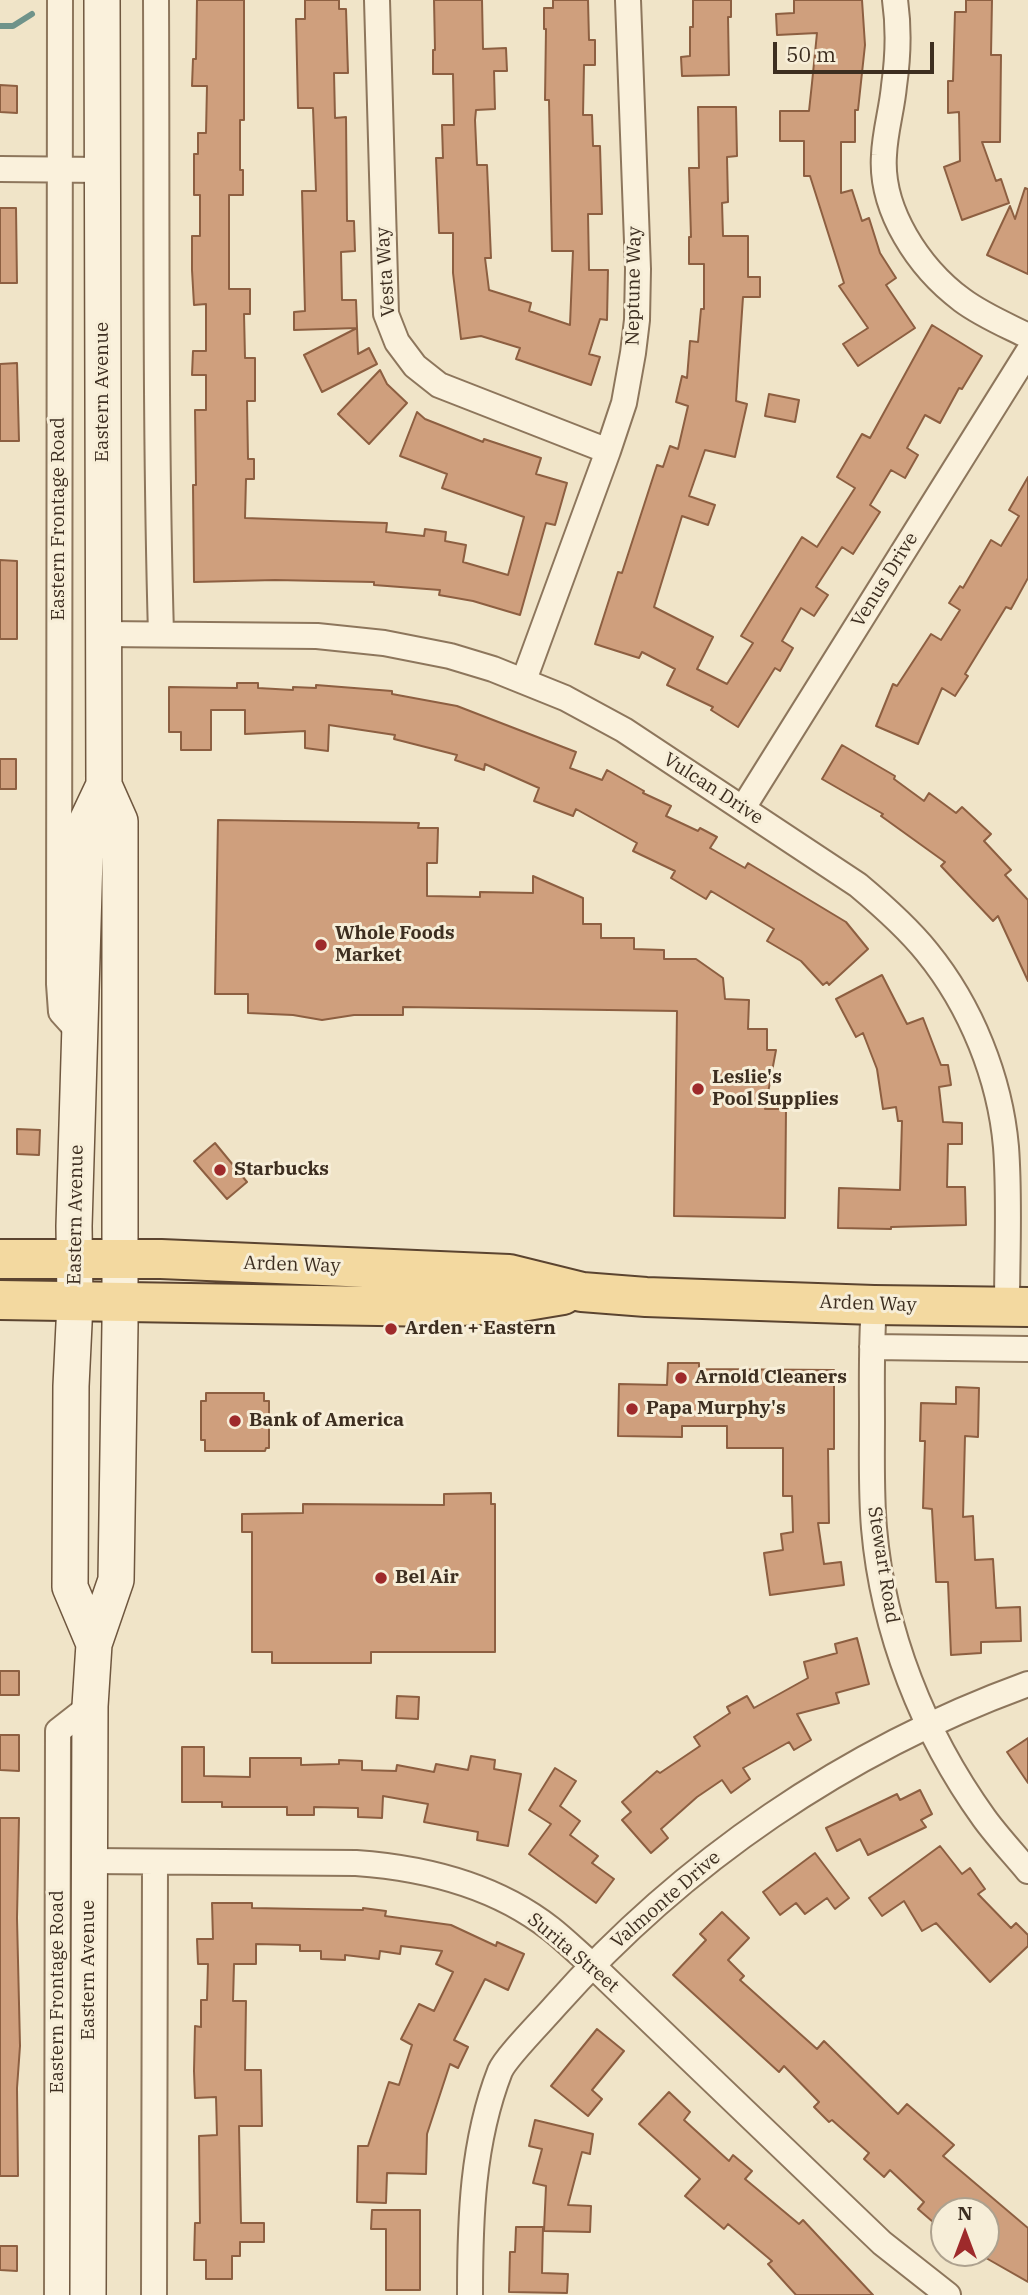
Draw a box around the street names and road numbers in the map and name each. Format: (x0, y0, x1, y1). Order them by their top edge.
street label: Vesta Way (371, 226, 401, 318)
street label: Neptune Way (622, 226, 646, 346)
street label: Eastern Avenue (92, 322, 114, 462)
street label: Eastern Frontage Road (48, 417, 70, 621)
street label: Venus Drive (847, 528, 923, 632)
street label: Vulcan Drive (659, 748, 767, 830)
street label: Eastern Avenue (63, 1145, 89, 1285)
street label: Arden Way (243, 1252, 341, 1278)
street label: Arden Way (819, 1291, 917, 1317)
street label: Stewart Road (863, 1505, 903, 1625)
street label: Valmonte Drive (607, 1846, 725, 1954)
street label: Eastern Frontage Road (47, 1890, 69, 2094)
street label: Eastern Avenue (78, 1900, 100, 2040)
street label: Surita Street (523, 1908, 623, 1998)

